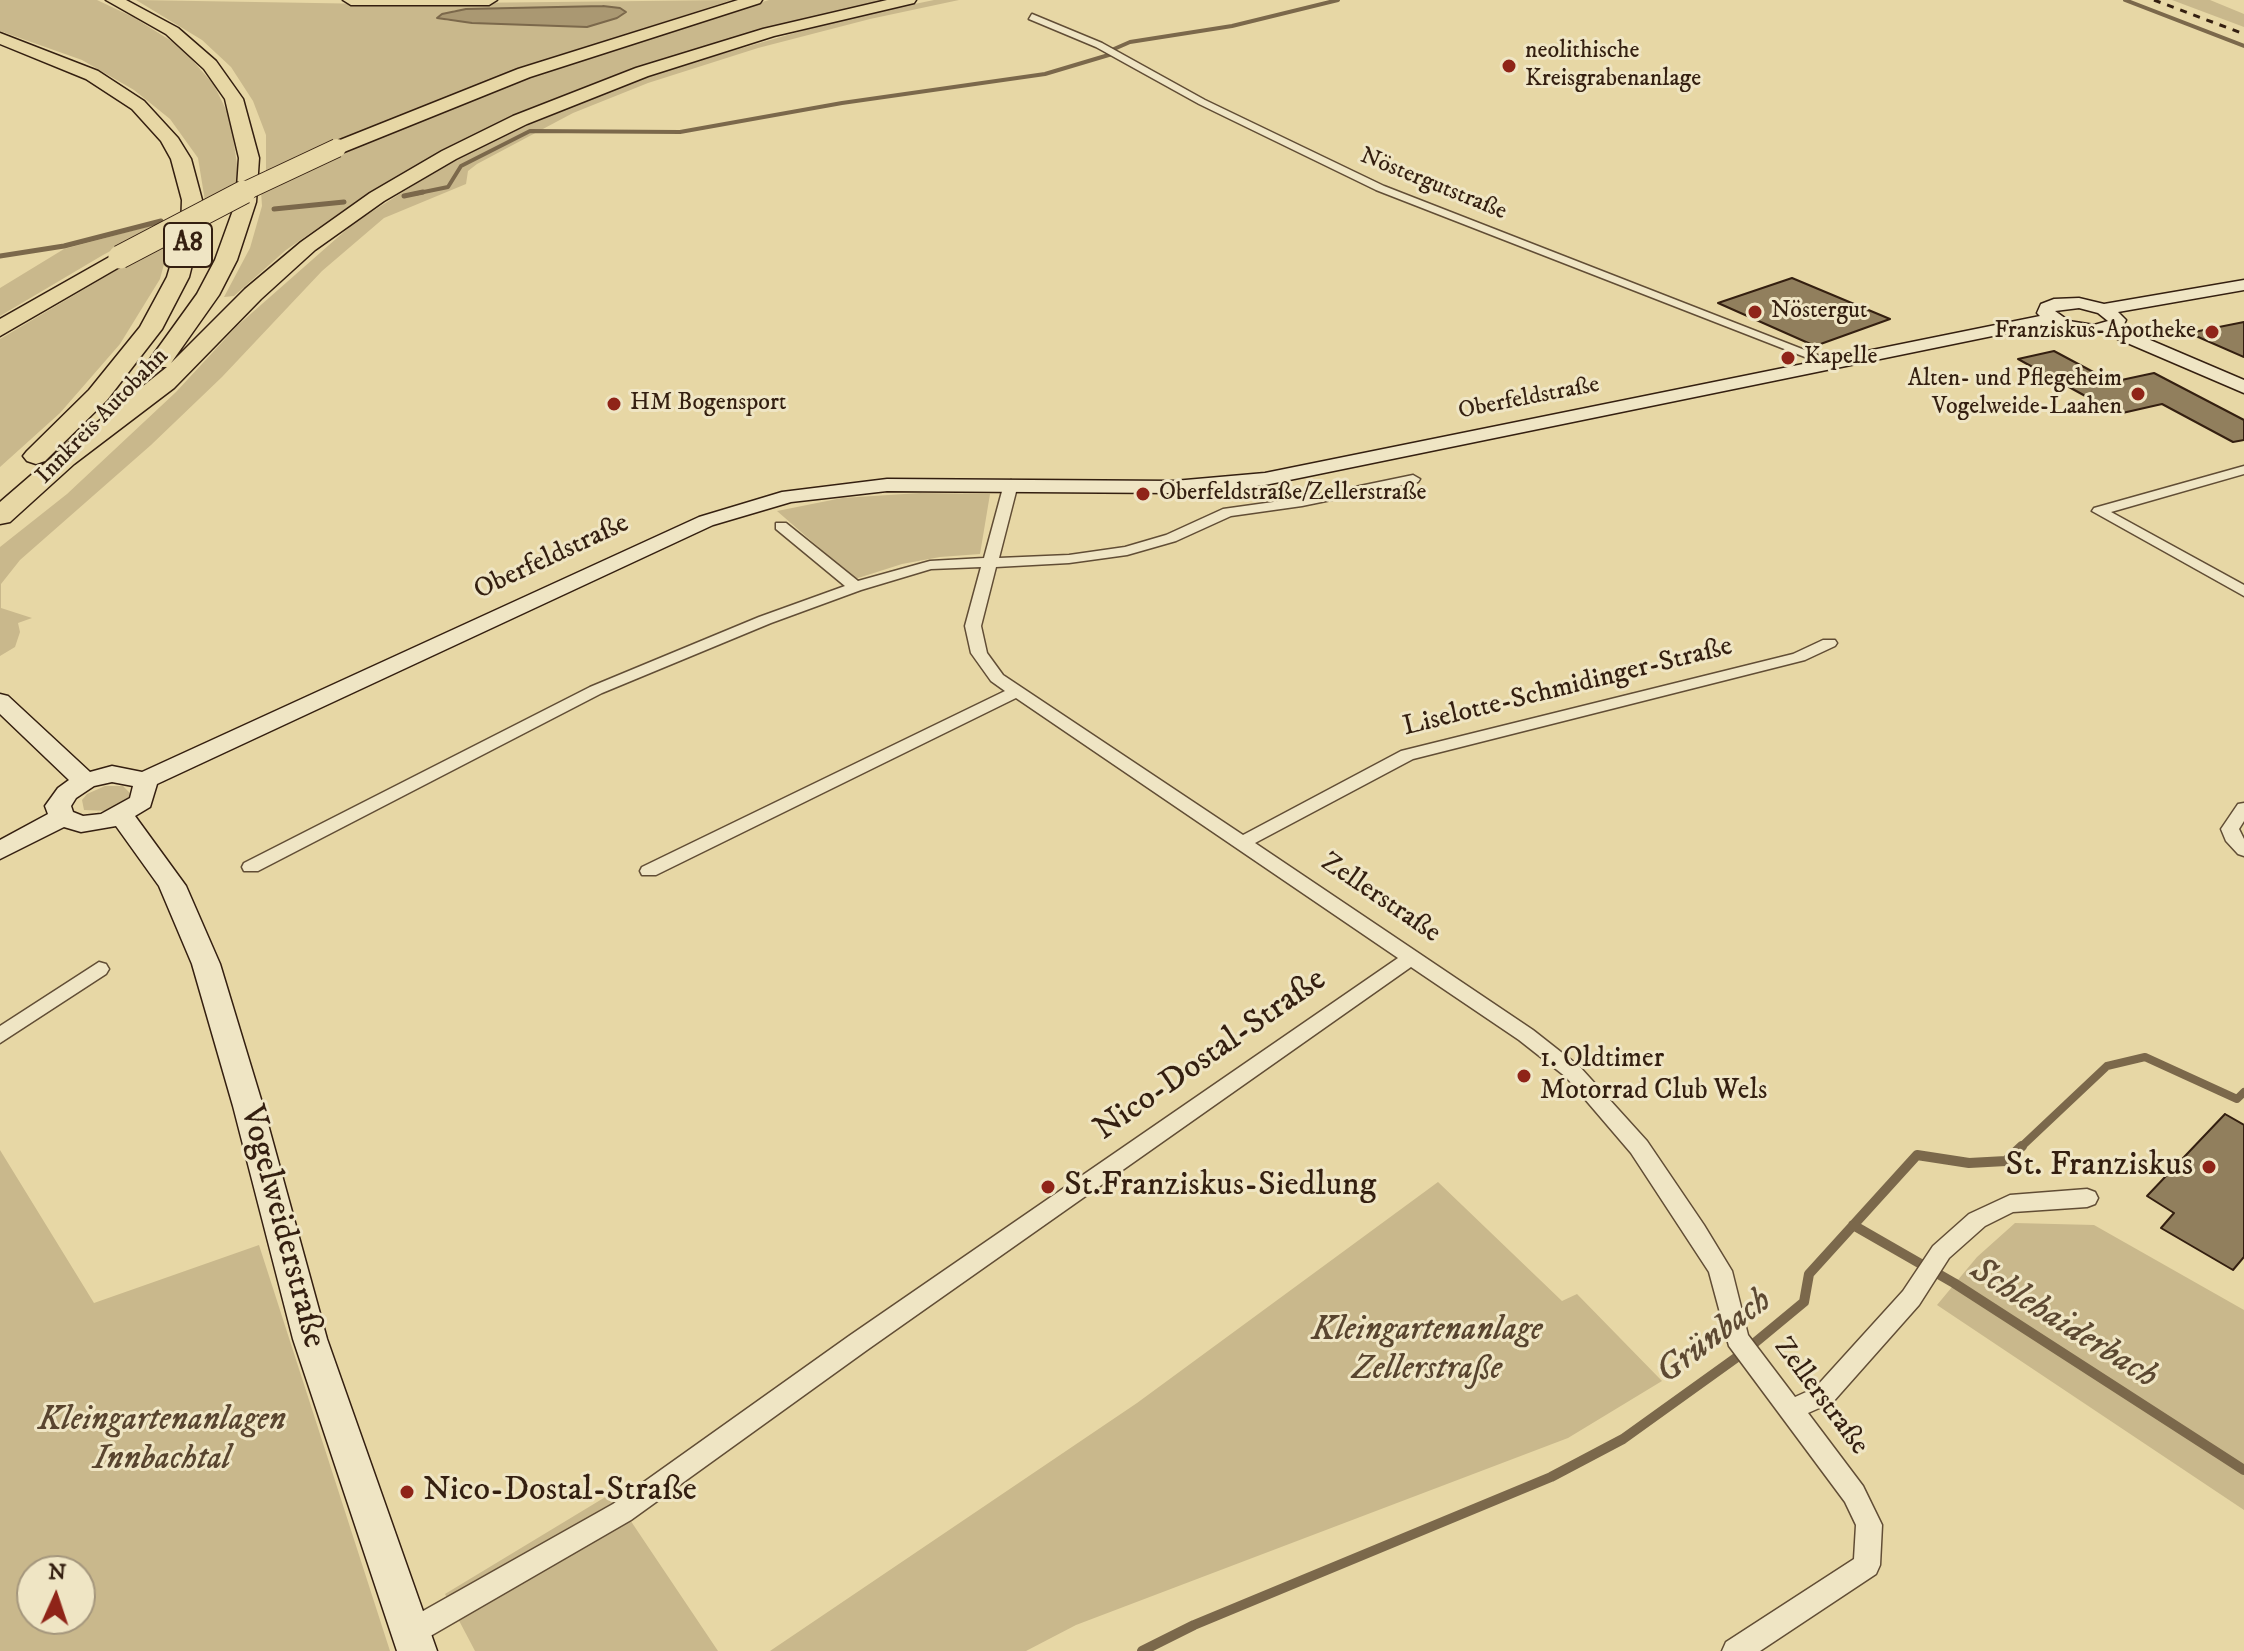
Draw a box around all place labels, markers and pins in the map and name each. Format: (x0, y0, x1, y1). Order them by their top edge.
place label: neolithische Kreisgrabenanlage (1525, 38, 1701, 94)
marker: neolithische Kreisgrabenanlage (1500, 57, 1518, 75)
place label: Nöstergut (1771, 298, 1867, 326)
marker: Nöstergut (1746, 303, 1764, 321)
place label: Franziskus-Apotheke (1994, 318, 2196, 346)
marker: Franziskus-Apotheke (2203, 323, 2221, 341)
place label: Kapelle (1804, 344, 1877, 372)
marker: Kapelle (1779, 349, 1797, 367)
place label: Alten- und Pflegeheim Vogelweide-Laahen (1908, 366, 2122, 422)
marker: Alten- und Pflegeheim Vogelweide-Laahen (2129, 385, 2147, 403)
place label: HM Bogensport (630, 390, 787, 418)
marker: HM Bogensport (605, 395, 623, 413)
place label: Oberfeldstraße/Zellerstraße (1159, 480, 1426, 508)
marker: Oberfeldstraße/Zellerstraße (1134, 485, 1152, 503)
place label: 1. Oldtimer Motorrad Club Wels (1540, 1043, 1767, 1109)
marker: 1. Oldtimer Motorrad Club Wels (1515, 1067, 1533, 1085)
place label: St. Franziskus (2006, 1147, 2193, 1187)
marker: St. Franziskus (2200, 1158, 2218, 1176)
place label: St.Franziskus-Siedlung (1064, 1167, 1376, 1207)
marker: St.Franziskus-Siedlung (1039, 1178, 1057, 1196)
place label: Nico-Dostal-Straße (423, 1472, 697, 1512)
marker: Nico-Dostal-Straße (398, 1483, 416, 1501)

